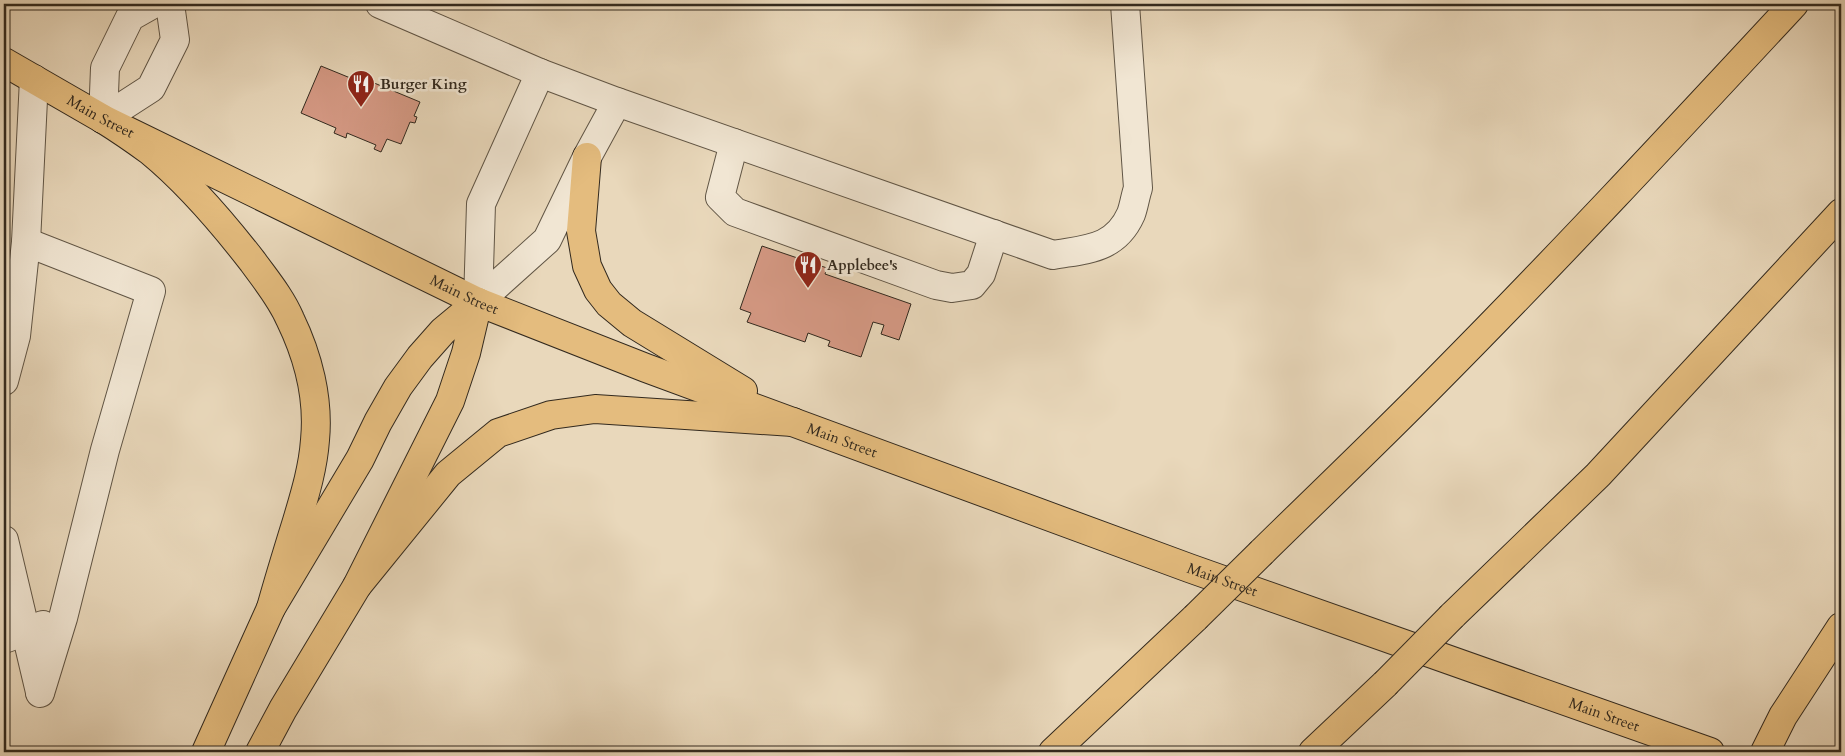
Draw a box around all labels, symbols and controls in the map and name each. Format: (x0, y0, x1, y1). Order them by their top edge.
restaurant icon: Burger King (346, 69, 376, 108)
place label: Burger King (380, 74, 467, 94)
street label: Main Street (63, 90, 138, 143)
restaurant icon: Applebee's (793, 250, 823, 289)
place label: Applebee's (827, 255, 898, 275)
street label: Main Street (427, 270, 502, 319)
street label: Main Street (804, 418, 880, 462)
street label: Main Street (1184, 558, 1261, 602)
street label: Main Street (1566, 693, 1642, 736)

